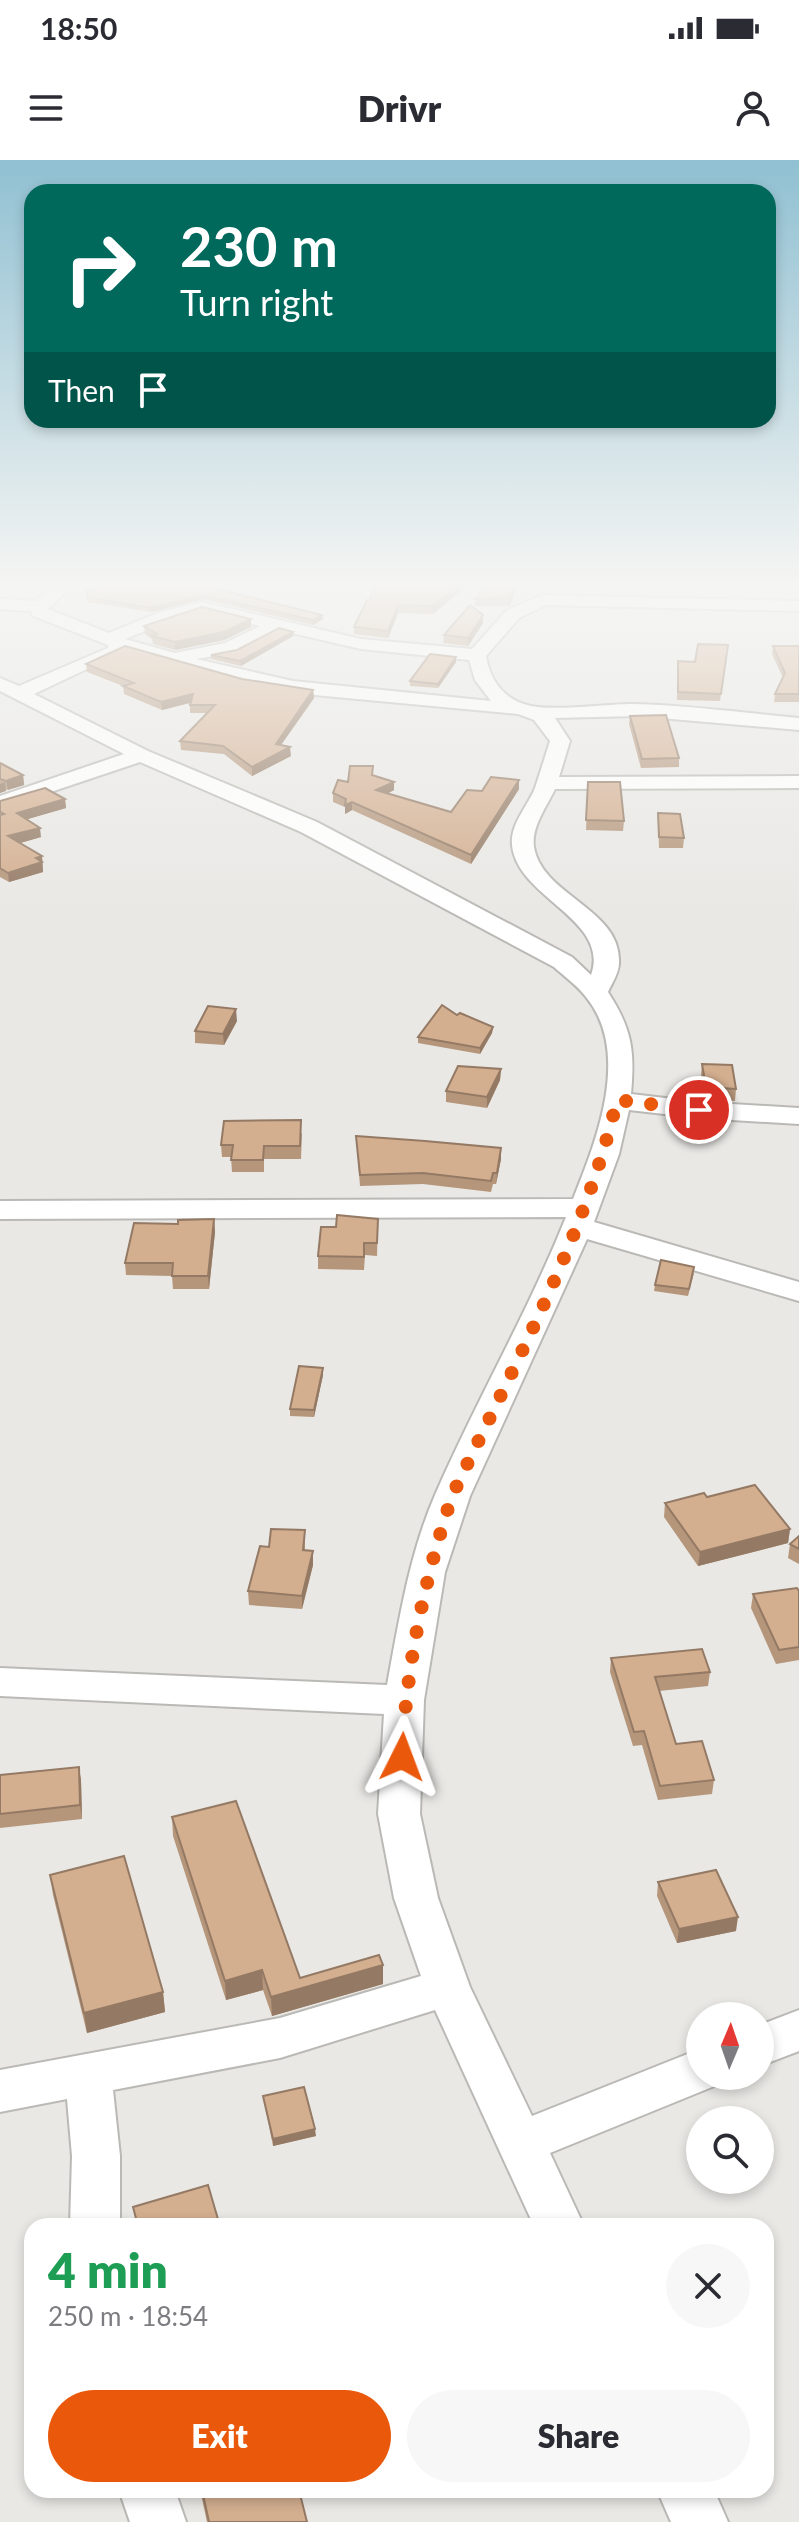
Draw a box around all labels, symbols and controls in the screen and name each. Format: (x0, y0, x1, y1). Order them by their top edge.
text: 18:50 (40, 10, 117, 46)
icon: menu (24, 86, 68, 130)
text: Drivr (358, 86, 441, 130)
icon: person (731, 86, 775, 130)
text: 230 m (180, 212, 338, 279)
icon: right (48, 216, 152, 320)
text: Turn right (180, 280, 333, 324)
icon: arrive (131, 368, 175, 412)
text: Then (48, 372, 115, 408)
pin (665, 1076, 733, 1144)
icon: arrive (677, 1088, 721, 1132)
position arrow (360, 1715, 444, 1799)
north arrow (686, 2002, 774, 2090)
map controls (686, 2002, 774, 2194)
button: search (686, 2106, 774, 2194)
text: 4 min (48, 2241, 168, 2298)
button: close (666, 2244, 750, 2328)
text: 250 m · 18:54 (48, 2300, 208, 2332)
button: Exit (48, 2390, 391, 2482)
button: Share (407, 2390, 750, 2482)

